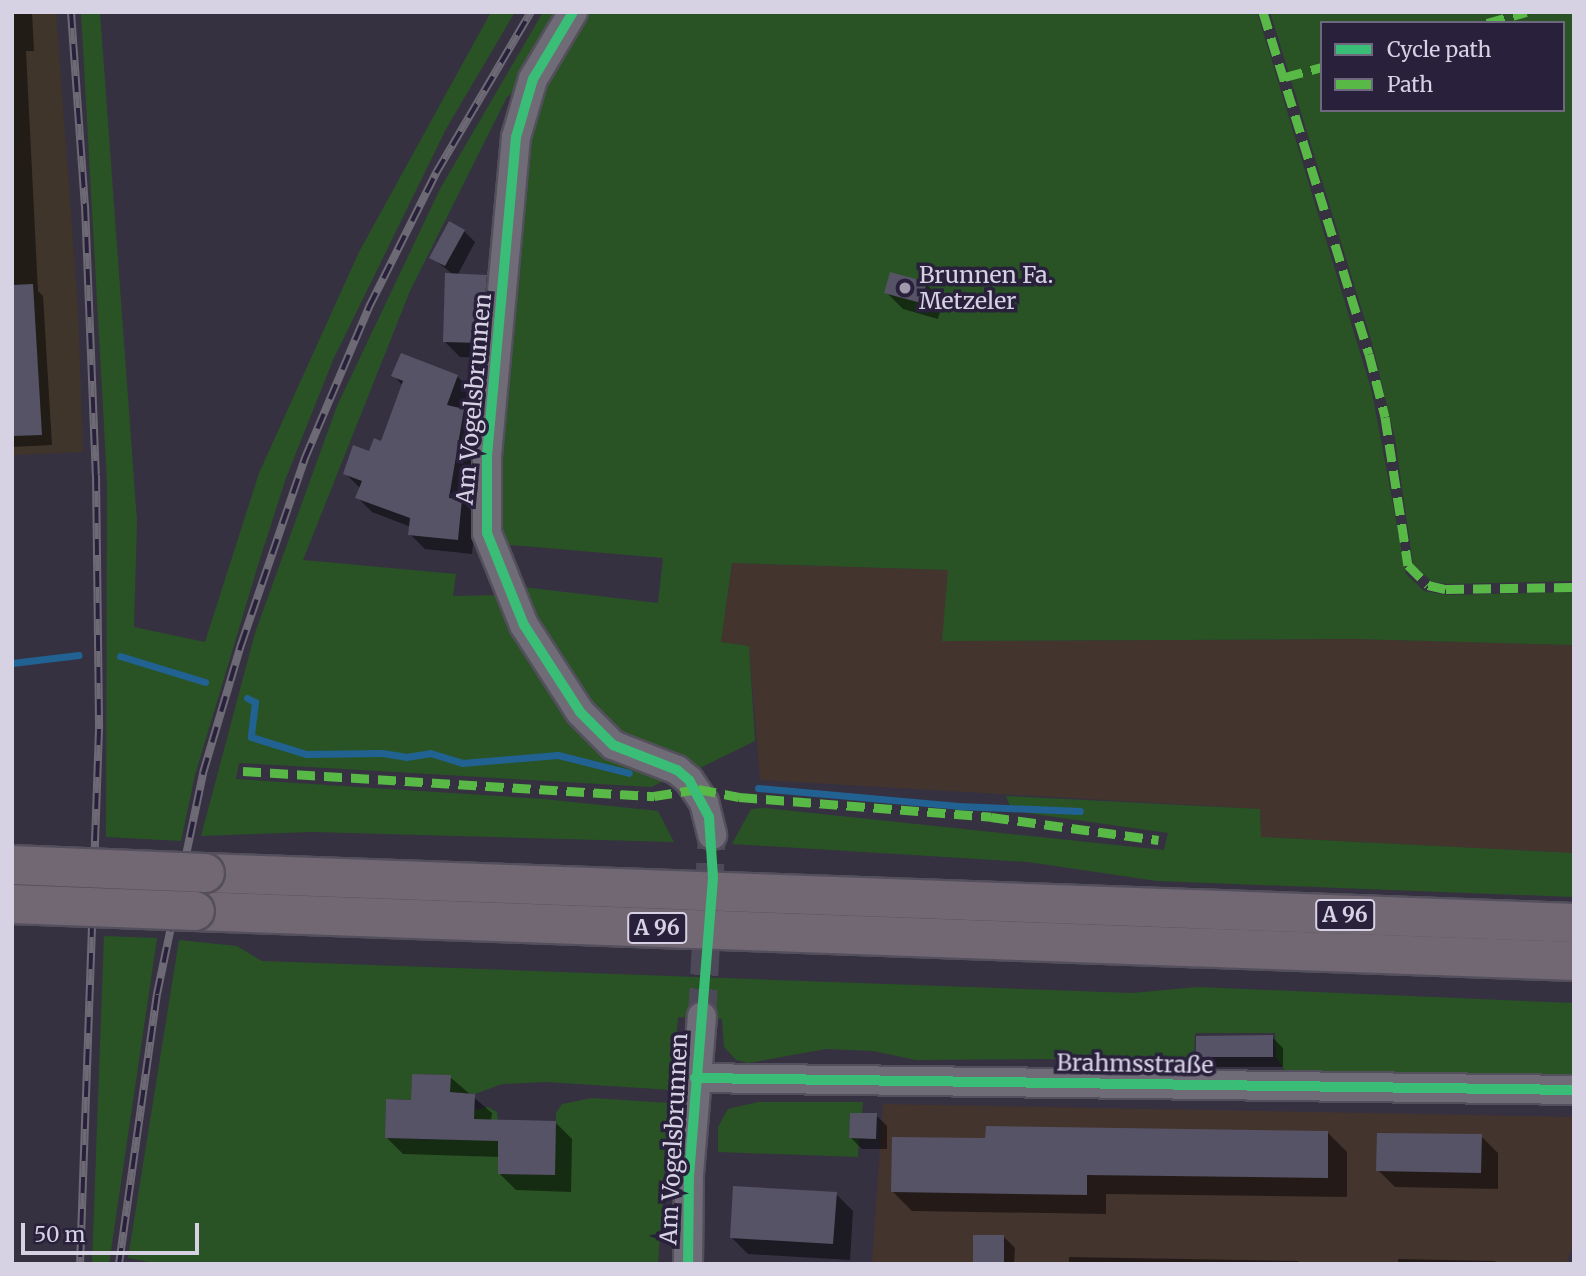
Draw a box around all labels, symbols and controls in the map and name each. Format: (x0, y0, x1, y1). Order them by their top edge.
legend (1320, 21, 1565, 112)
text: Cycle path (1387, 36, 1491, 63)
text: Path (1387, 71, 1433, 98)
place label: Brunnen Fa. Metzeler (919, 261, 1053, 315)
marker: Brunnen Fa. Metzeler (897, 280, 913, 296)
street label: Am Vogelsbrunnen (451, 292, 497, 506)
road number: A 96 (1314, 898, 1376, 932)
road number: A 96 (626, 911, 688, 946)
street label: Am Vogelsbrunnen (655, 1032, 693, 1246)
street label: Brahmsstraße (1056, 1049, 1214, 1079)
scale bar (24, 1210, 203, 1254)
text: 50 m (34, 1221, 85, 1248)

